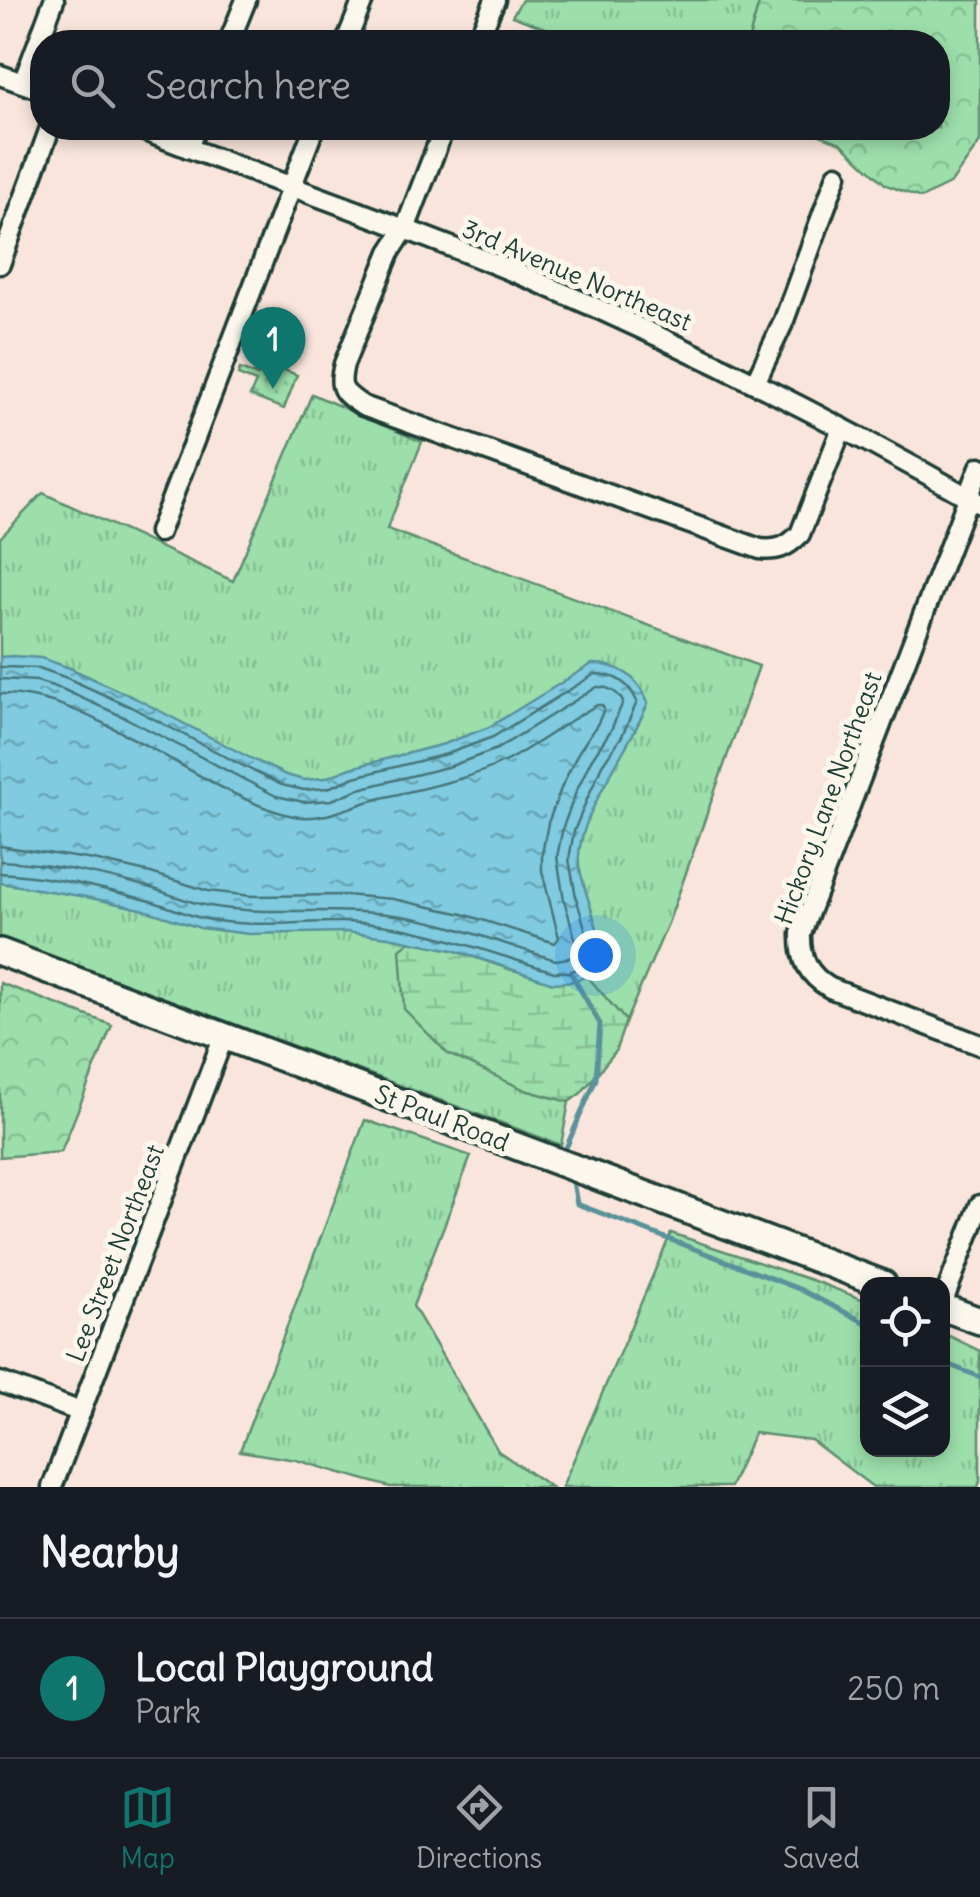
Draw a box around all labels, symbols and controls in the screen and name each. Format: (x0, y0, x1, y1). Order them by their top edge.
search box (30, 30, 950, 140)
icon: search (65, 58, 120, 113)
text: Search here (145, 62, 351, 109)
street label: 3rd Avenue Northeast (457, 212, 697, 338)
pin: 1 (240, 306, 306, 389)
street label: Hickory Lane Northeast (767, 667, 889, 929)
your location (570, 930, 621, 981)
street label: St Paul Road (370, 1078, 514, 1158)
street label: Lee Street Northeast (59, 1140, 171, 1366)
map controls (860, 1277, 950, 1457)
button: locate (860, 1277, 950, 1367)
button: layers (860, 1367, 950, 1457)
text: Nearby (40, 1526, 179, 1578)
text: Local Playground (135, 1644, 434, 1691)
text: 1 (66, 1668, 79, 1709)
text: 250 m (847, 1668, 940, 1709)
text: Park (135, 1691, 201, 1732)
tab: Map (120, 1780, 175, 1876)
tab: Directions (416, 1780, 542, 1876)
tab: Saved (783, 1780, 860, 1876)

